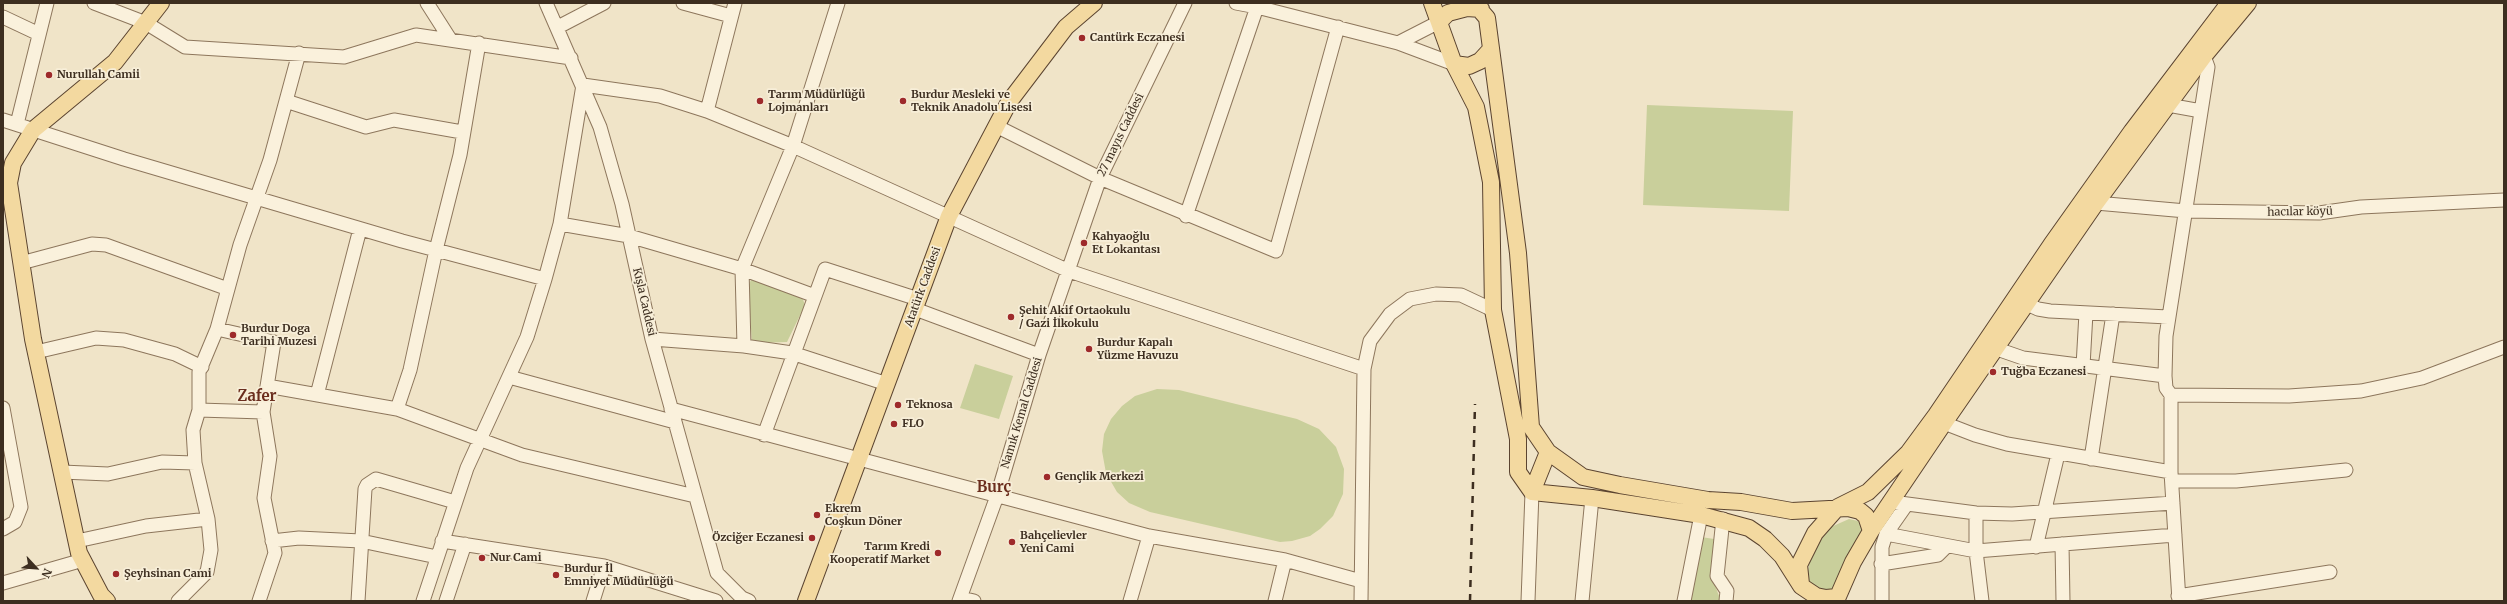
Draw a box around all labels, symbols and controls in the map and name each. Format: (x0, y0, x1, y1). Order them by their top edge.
place label: Cantürk Eczanesi (1090, 31, 1185, 45)
marker: Cantürk Eczanesi (1077, 33, 1087, 43)
place label: Nurullah Camii (57, 68, 140, 82)
marker: Nurullah Camii (44, 70, 54, 80)
place label: Tarım Müdürlüğü Lojmanları (768, 88, 865, 114)
place label: Burdur Mesleki ve Teknik Anadolu Lisesi (911, 88, 1032, 114)
street label: 27 mayıs Caddesi (1095, 91, 1147, 179)
marker: Tarım Müdürlüğü Lojmanları (755, 96, 765, 106)
marker: Burdur Mesleki ve Teknik Anadolu Lisesi (898, 96, 908, 106)
street label: hacılar köyü (2267, 205, 2333, 219)
place label: Kahyaoğlu Et Lokantası (1092, 230, 1160, 256)
marker: Kahyaoğlu Et Lokantası (1079, 238, 1089, 248)
street label: Atatürk Caddesi (902, 245, 944, 329)
street label: Kışla Caddesi (630, 266, 658, 338)
place label: Şehit Akif Ortaokulu / Gazi İlkokulu (1019, 304, 1130, 330)
marker: Şehit Akif Ortaokulu / Gazi İlkokulu (1006, 312, 1016, 322)
place label: Burdur Doga Tarihi Muzesi (241, 322, 317, 348)
marker: Burdur Doga Tarihi Muzesi (228, 330, 238, 340)
place label: Burdur Kapalı Yüzme Havuzu (1097, 336, 1179, 362)
marker: Burdur Kapalı Yüzme Havuzu (1084, 344, 1094, 354)
street label: Namık Kemal Caddesi (999, 356, 1045, 470)
place label: Tuğba Eczanesi (2001, 365, 2086, 379)
marker: Tuğba Eczanesi (1988, 367, 1998, 377)
district label: Zafer (237, 388, 277, 406)
place label: Teknosa (906, 398, 953, 412)
marker: Teknosa (893, 400, 903, 410)
place label: FLO (902, 417, 924, 431)
marker: FLO (889, 419, 899, 429)
place label: Gençlik Merkezi (1055, 470, 1144, 484)
marker: Gençlik Merkezi (1042, 472, 1052, 482)
district label: Burç (977, 479, 1011, 497)
place label: Ekrem Coşkun Döner (825, 502, 902, 528)
marker: Ekrem Coşkun Döner (812, 510, 822, 520)
place label: Bahçelievler Yeni Cami (1020, 529, 1087, 555)
place label: Özciğer Eczanesi (712, 531, 804, 545)
marker: Özciğer Eczanesi (807, 533, 817, 543)
marker: Bahçelievler Yeni Cami (1007, 537, 1017, 547)
place label: Tarım Kredi Kooperatif Market (830, 540, 930, 566)
north arrow (16, 548, 56, 588)
marker: Tarım Kredi Kooperatif Market (933, 548, 943, 558)
place label: Nur Cami (490, 551, 541, 565)
marker: Nur Cami (477, 553, 487, 563)
place label: Burdur İl Emniyet Müdürlüğü (564, 562, 674, 588)
text: N (39, 566, 55, 580)
place label: Şeyhsinan Cami (124, 567, 212, 581)
marker: Şeyhsinan Cami (111, 569, 121, 579)
marker: Burdur İl Emniyet Müdürlüğü (551, 570, 561, 580)

